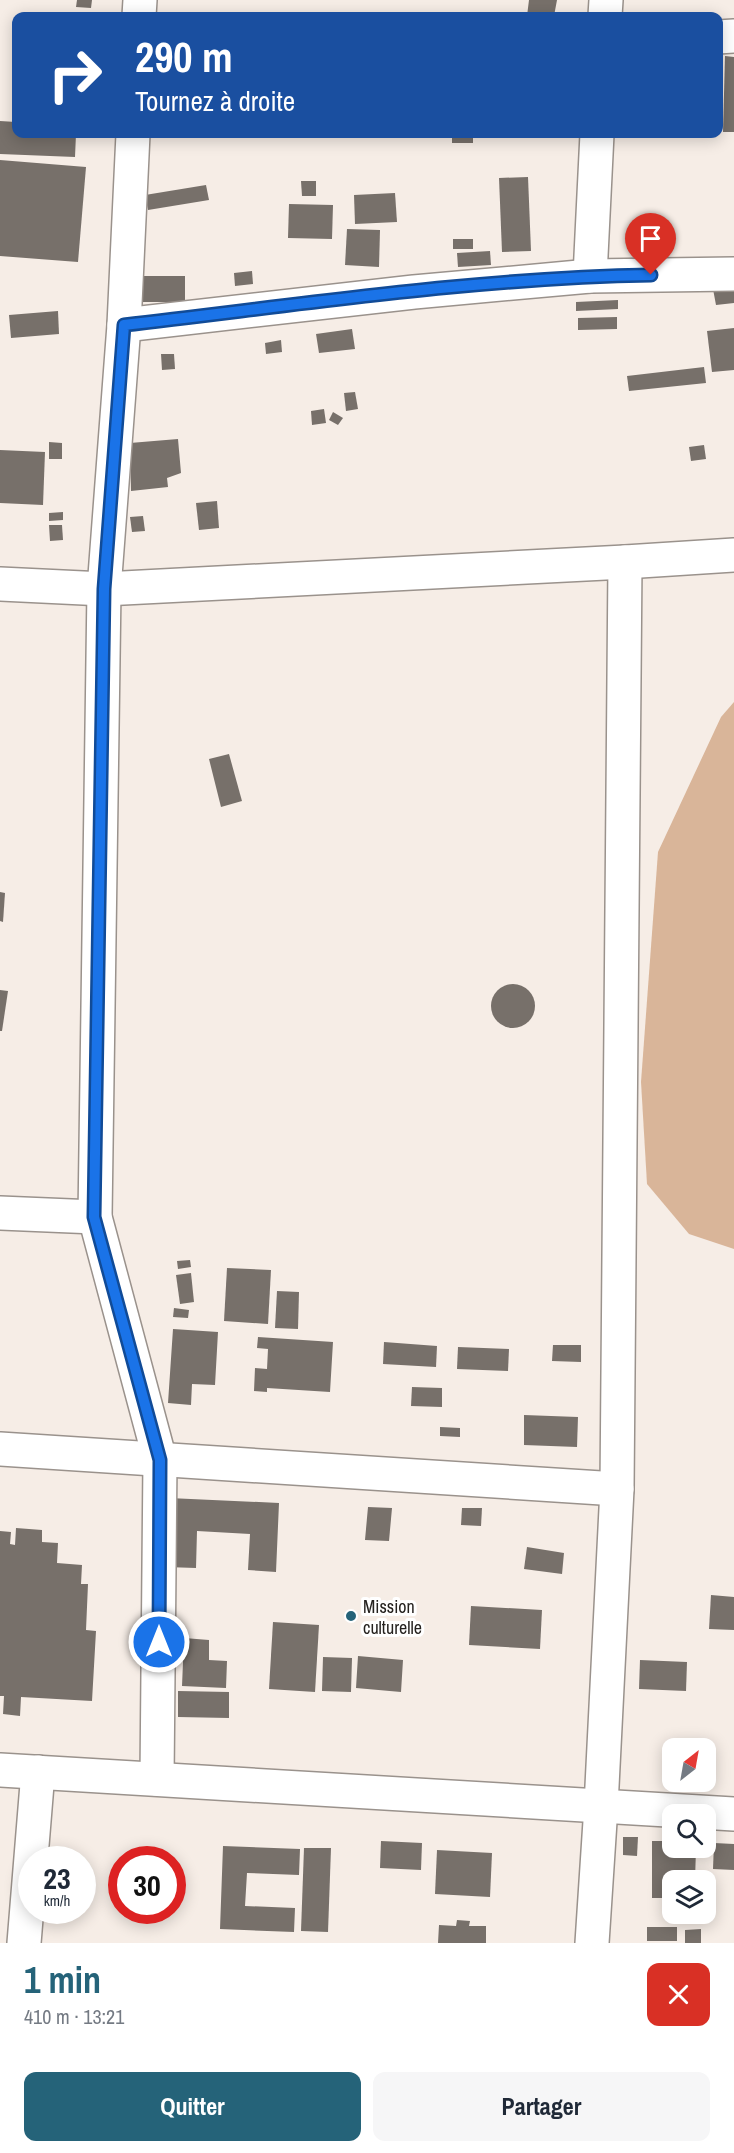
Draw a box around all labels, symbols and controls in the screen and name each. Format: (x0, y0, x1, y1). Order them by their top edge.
text: 290 m (135, 29, 233, 85)
icon: right (36, 36, 114, 114)
text: Tournez à droite (135, 83, 295, 119)
pin (625, 213, 676, 275)
icon: arrive (634, 222, 667, 255)
place label: Mission culturelle (363, 1594, 422, 1640)
marker: Mission culturelle (344, 1609, 358, 1623)
position arrow (127, 1610, 191, 1674)
north arrow (662, 1738, 716, 1792)
map controls (662, 1738, 716, 1924)
button: search (662, 1804, 716, 1858)
speed limit sign: 30 (108, 1846, 186, 1924)
text: 23 (43, 1858, 71, 1898)
button: layers (662, 1870, 716, 1924)
text: km/h (44, 1890, 70, 1911)
text: 1 min (24, 1956, 101, 2004)
button: close (647, 1963, 710, 2026)
text: 410 m · 13:21 (24, 2003, 124, 2030)
button: Quitter (24, 2072, 361, 2141)
button: Partager (373, 2072, 710, 2141)

